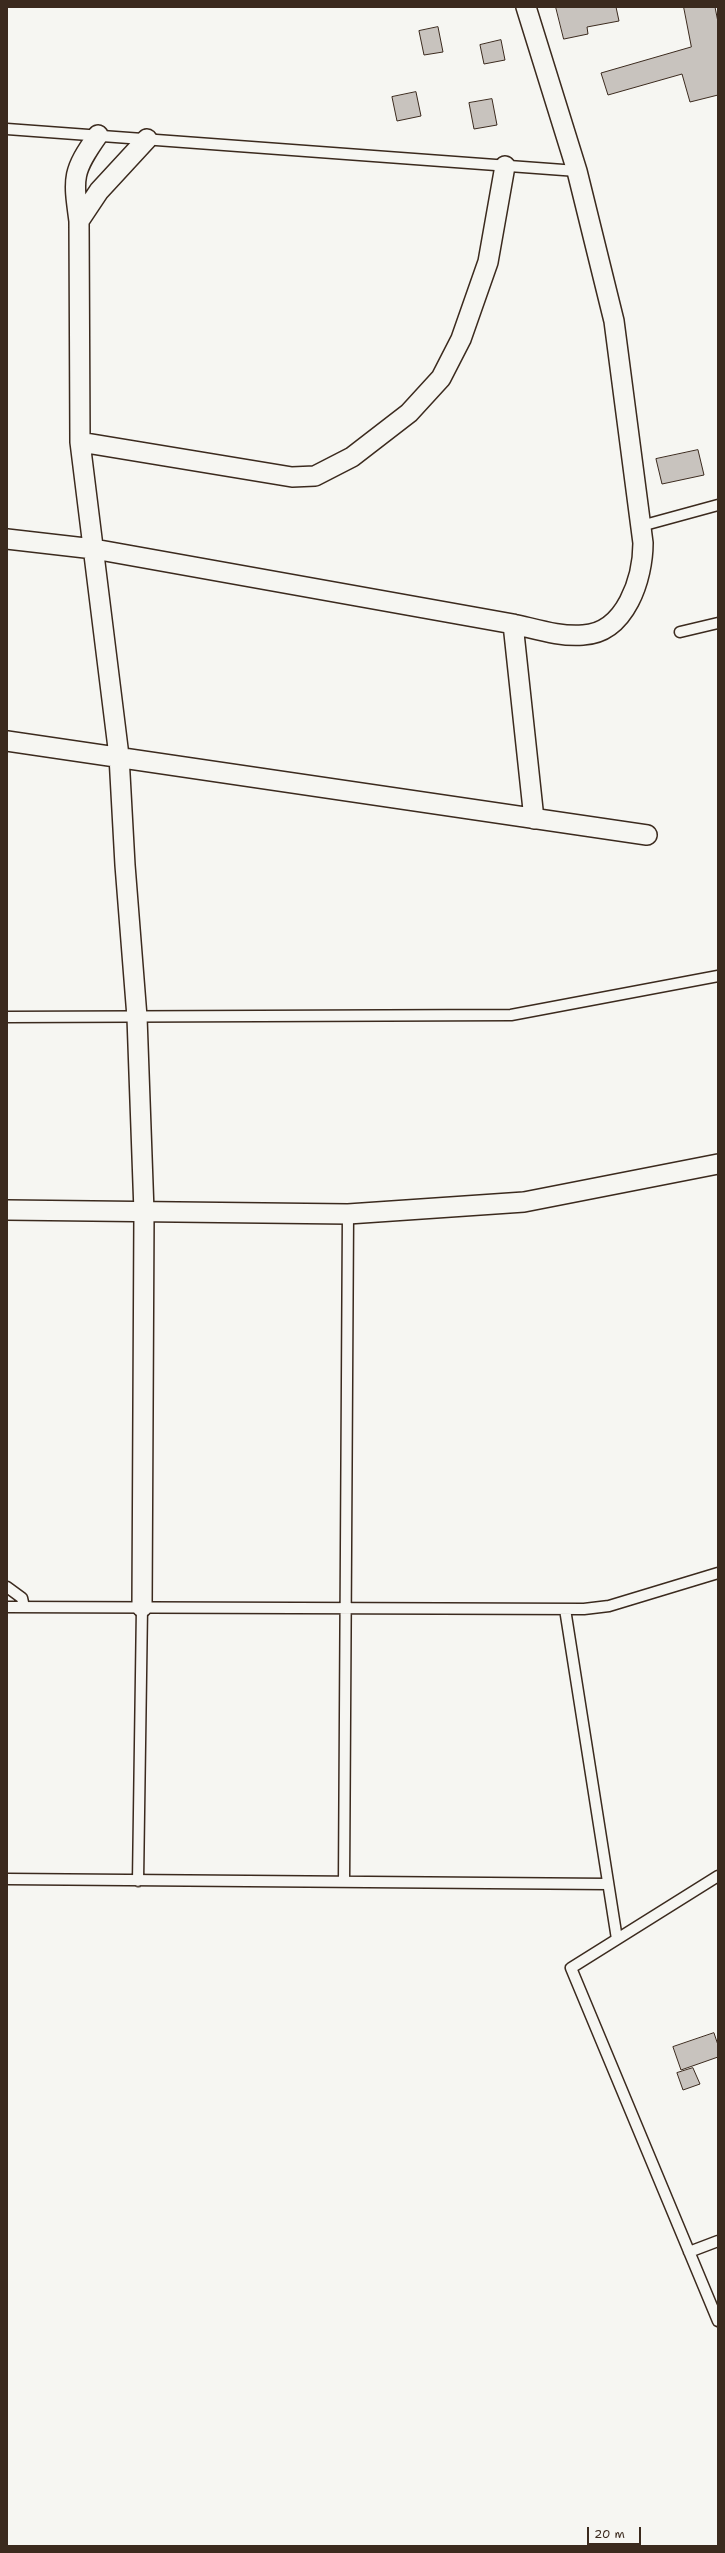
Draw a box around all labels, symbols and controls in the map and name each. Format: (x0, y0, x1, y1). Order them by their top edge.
scale bar (589, 2519, 643, 2545)
text: 20 m (594, 2526, 625, 2542)

